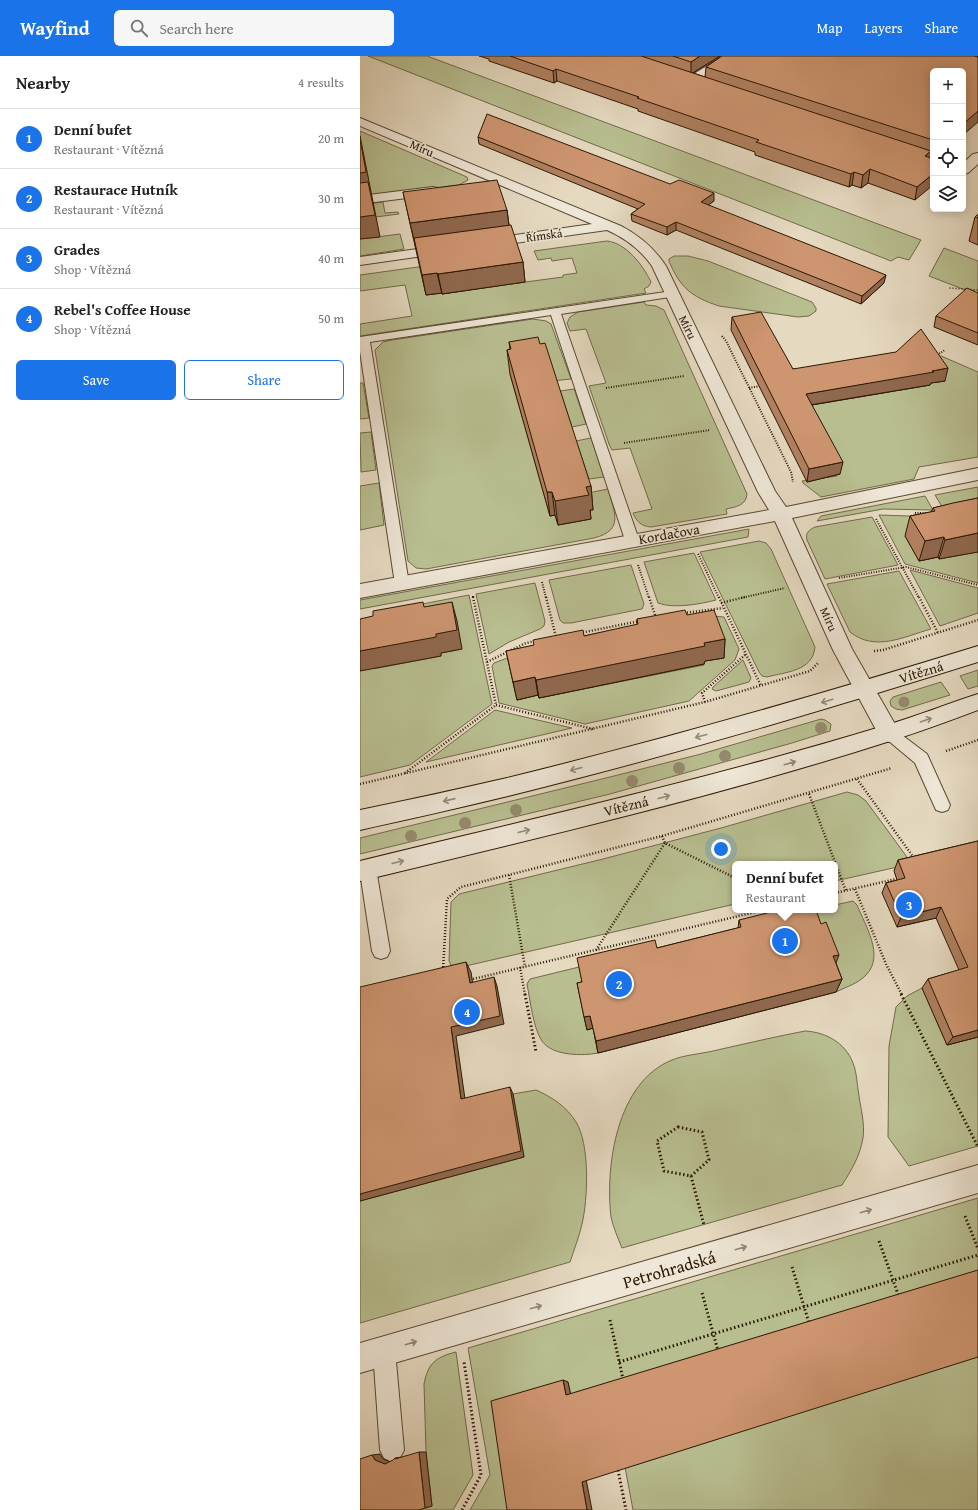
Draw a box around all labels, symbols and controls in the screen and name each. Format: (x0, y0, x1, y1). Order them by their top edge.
search box (114, 10, 394, 46)
text: Wayfind (20, 14, 90, 42)
icon: search (128, 17, 150, 39)
text: Search here (160, 18, 234, 39)
text: Map (817, 18, 843, 38)
text: Layers (865, 18, 903, 38)
text: Share (925, 18, 958, 38)
map controls (930, 68, 966, 212)
button: + (930, 68, 966, 104)
text: Nearby (16, 70, 70, 95)
text: 4 results (298, 73, 344, 92)
button: − (930, 104, 966, 140)
text: Denní bufet (54, 119, 132, 140)
text: 1 (26, 129, 32, 148)
text: 20 m (318, 129, 344, 148)
street label: Míru (407, 135, 437, 161)
text: Restaurant · Vítězná (54, 140, 164, 159)
button: locate (930, 140, 966, 176)
button: layers (930, 176, 966, 212)
text: Restaurace Hutník (54, 179, 178, 200)
text: 2 (26, 189, 32, 208)
text: 30 m (318, 189, 344, 208)
text: Restaurant · Vítězná (54, 200, 164, 219)
street label: Římská (525, 224, 564, 246)
text: Grades (54, 239, 100, 260)
text: 3 (26, 249, 32, 268)
text: 40 m (318, 249, 344, 268)
text: Shop · Vítězná (54, 260, 131, 279)
text: Rebel's Coffee House (54, 299, 191, 320)
text: 4 (26, 309, 32, 328)
text: 50 m (318, 309, 344, 328)
street label: Míru (675, 312, 701, 342)
text: Shop · Vítězná (54, 320, 131, 339)
button: Save (16, 360, 176, 400)
button: Share (184, 360, 344, 400)
street label: Kordačova (637, 519, 701, 549)
street label: Míru (816, 604, 842, 634)
street label: Vítězná (896, 656, 946, 688)
one-way arrow (820, 698, 833, 705)
one-way arrow (919, 716, 932, 723)
one-way arrow (695, 733, 708, 740)
one-way arrow (783, 759, 796, 766)
one-way arrow (569, 766, 582, 773)
street label: Vítězná (602, 791, 651, 821)
one-way arrow (657, 793, 670, 800)
one-way arrow (443, 796, 456, 804)
one-way arrow (517, 827, 530, 834)
your location (711, 839, 731, 859)
one-way arrow (391, 857, 404, 865)
popup (732, 861, 838, 913)
text: Denní bufet (746, 867, 824, 888)
text: Restaurant (746, 888, 806, 907)
pin: 3 (896, 890, 922, 920)
pin: 1 (772, 926, 798, 956)
pin: 2 (606, 969, 632, 999)
pin: 4 (454, 997, 480, 1027)
one-way arrow (859, 1207, 872, 1214)
street label: Petrohradská (620, 1244, 718, 1294)
one-way arrow (735, 1244, 748, 1251)
one-way arrow (529, 1303, 542, 1310)
one-way arrow (404, 1339, 417, 1346)

